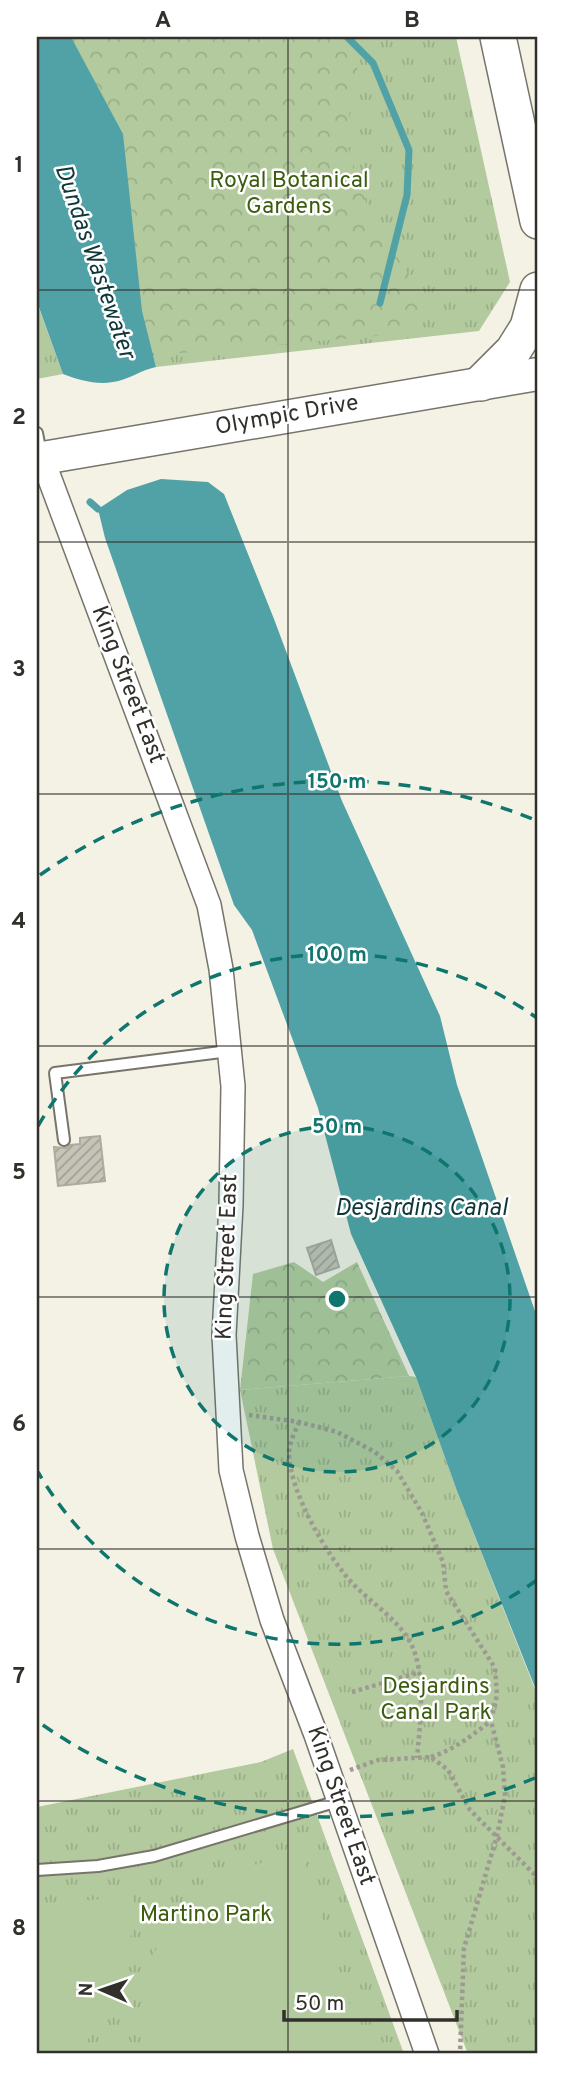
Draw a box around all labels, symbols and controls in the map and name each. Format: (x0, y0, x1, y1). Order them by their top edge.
text: A (155, 7, 171, 36)
text: B (404, 7, 420, 36)
text: 1 (14, 152, 24, 181)
water label: Dundas Wastewater (47, 161, 142, 365)
park label: Royal Botanical Gardens (209, 167, 369, 222)
street label: Olympic Drive (213, 389, 361, 443)
text: 2 (12, 404, 26, 433)
street label: King Street East (84, 602, 170, 768)
text: 3 (12, 656, 26, 685)
text: 150 m (308, 769, 366, 796)
text: 4 (12, 908, 26, 937)
text: 100 m (307, 942, 367, 969)
text: 50 m (312, 1114, 362, 1141)
text: 5 (12, 1159, 26, 1188)
street label: King Street East (211, 1173, 245, 1341)
water label: Desjardins Canal (335, 1194, 509, 1224)
centre of rings (325, 1287, 349, 1311)
text: 6 (12, 1411, 26, 1440)
text: 7 (13, 1663, 25, 1692)
park label: Desjardins Canal Park (380, 1673, 492, 1728)
street label: King Street East (299, 1723, 381, 1889)
park label: Martino Park (140, 1901, 272, 1930)
text: 8 (12, 1915, 26, 1944)
north arrow (66, 1954, 136, 2024)
scale bar (284, 1979, 458, 2023)
text: N (75, 1982, 99, 1997)
text: 50 m (295, 1991, 344, 2018)

